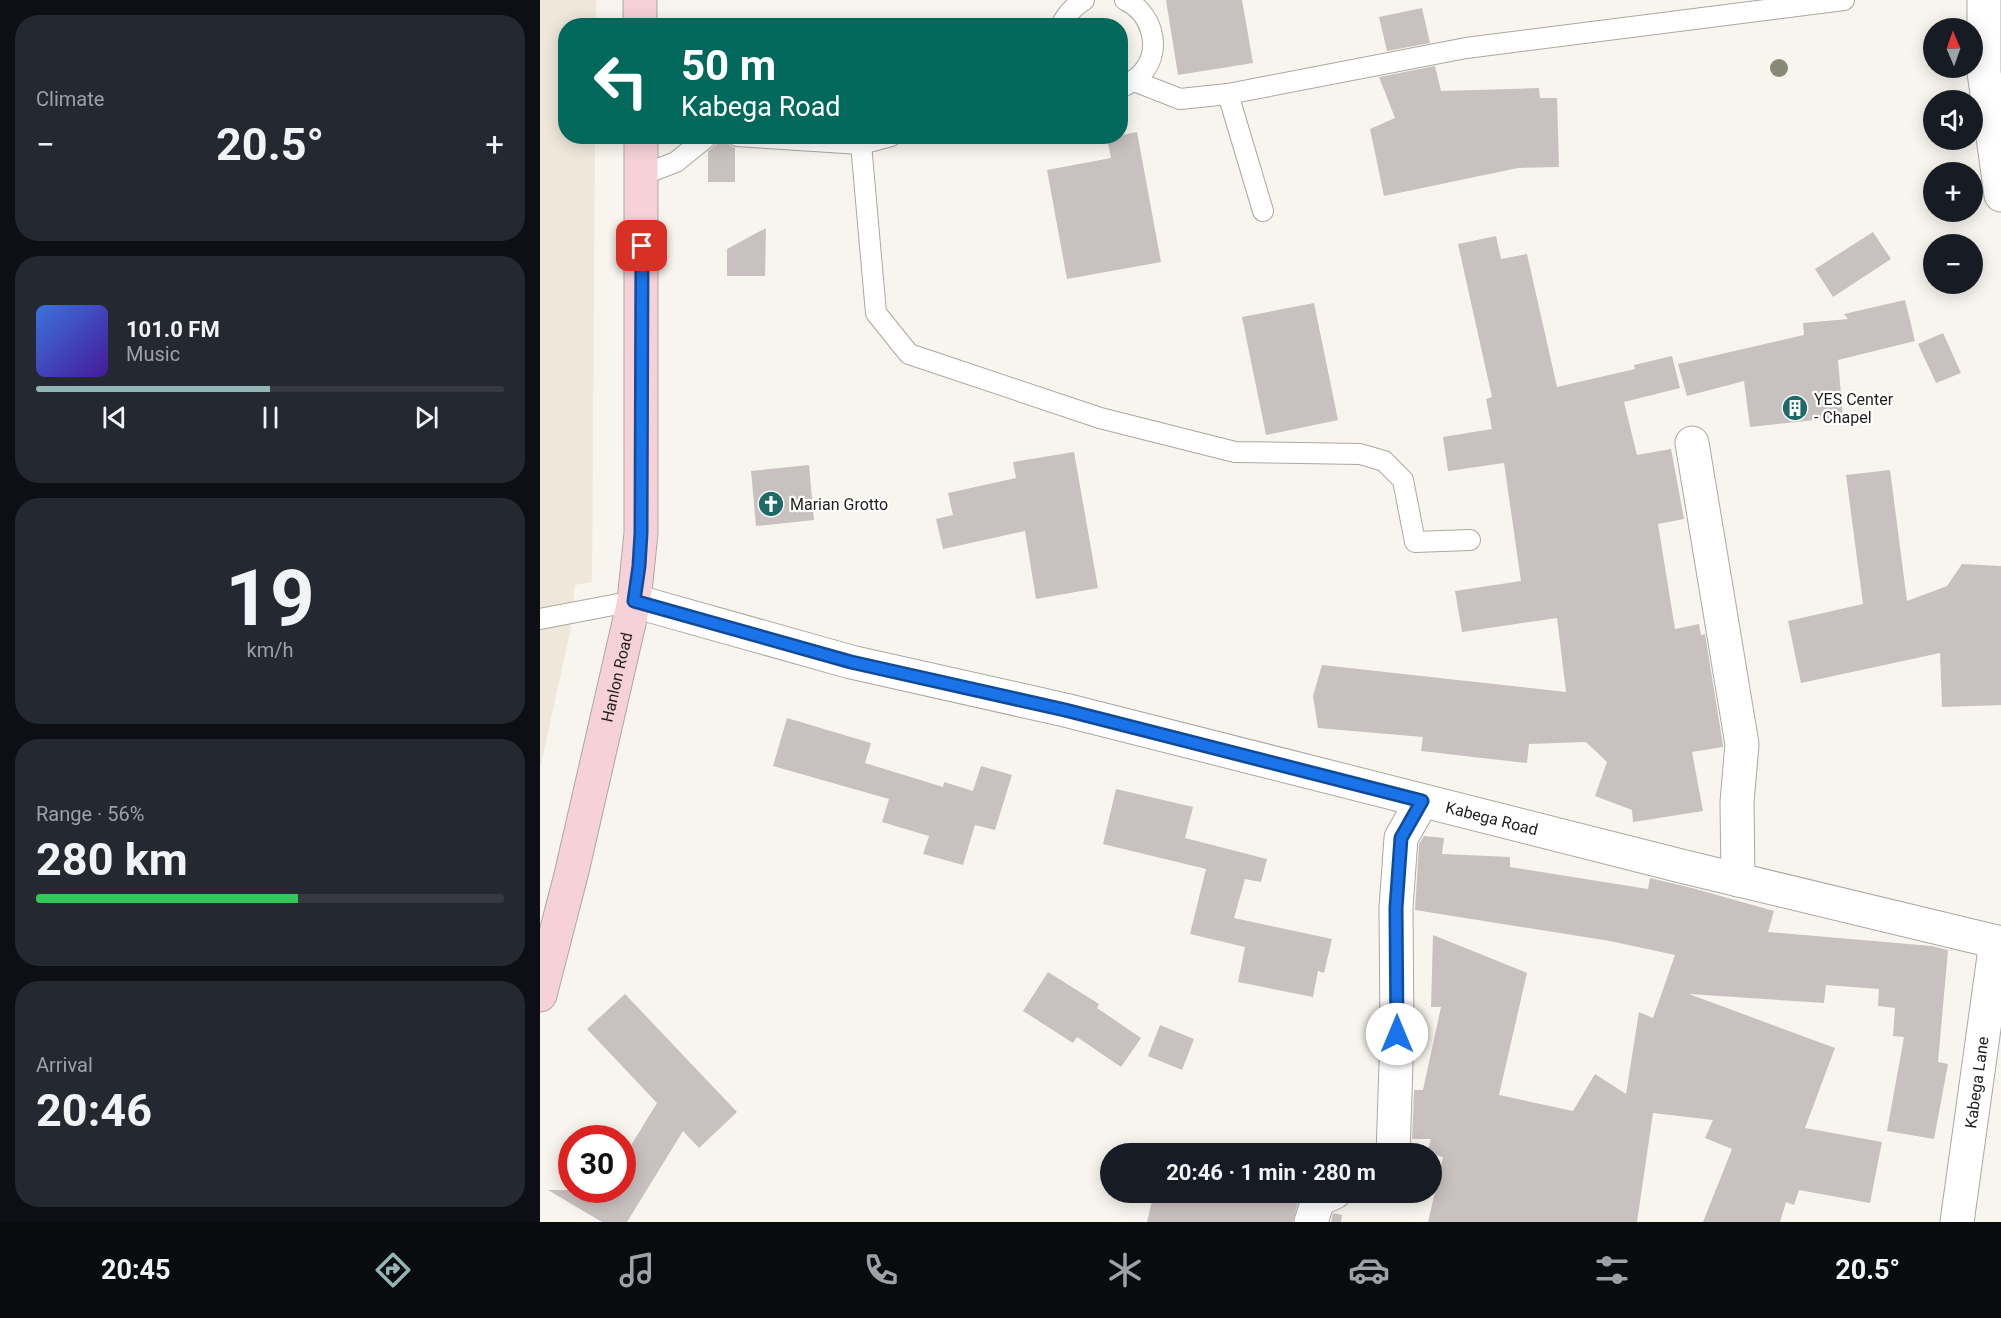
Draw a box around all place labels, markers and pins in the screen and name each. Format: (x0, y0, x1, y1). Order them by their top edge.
pin (616, 220, 667, 271)
place label: YES Center - Chapel (1814, 390, 1894, 427)
building icon: YES Center - Chapel (1780, 393, 1810, 423)
church icon: Marian Grotto (756, 489, 786, 519)
place label: Marian Grotto (790, 495, 888, 514)

